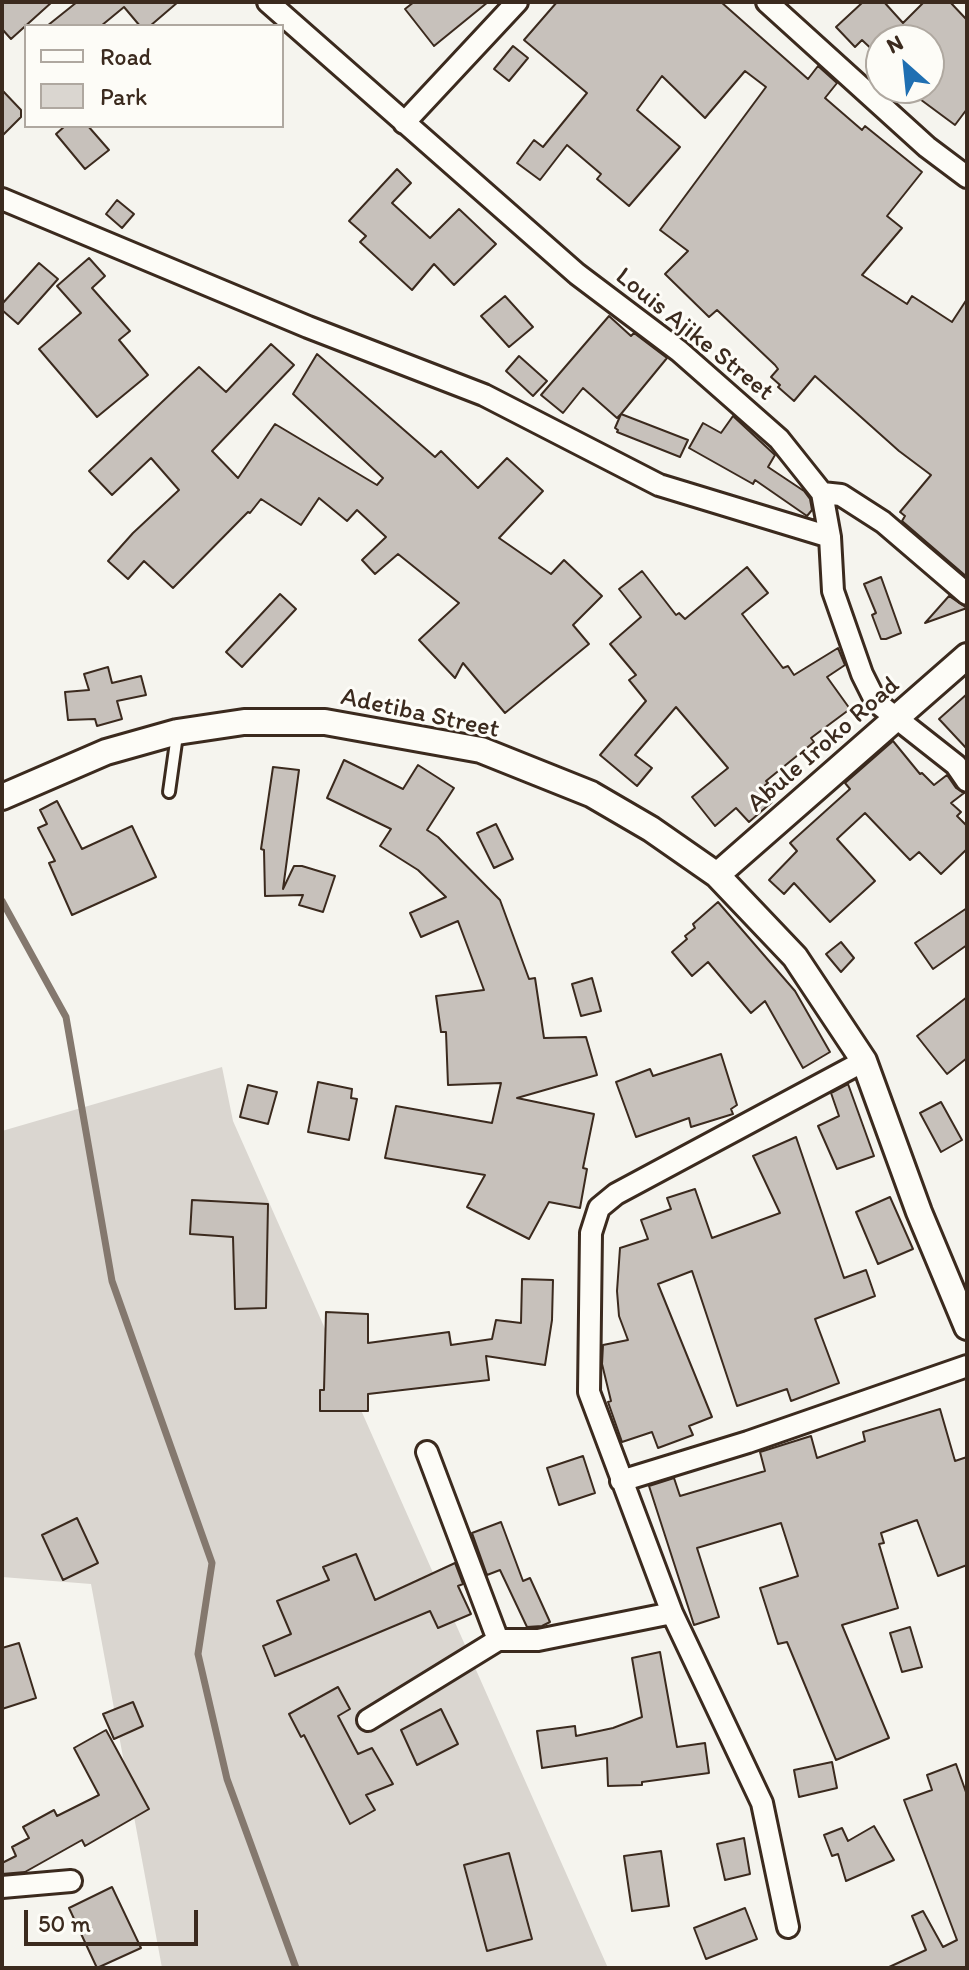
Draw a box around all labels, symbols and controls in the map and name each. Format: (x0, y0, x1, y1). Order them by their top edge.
legend (24, 24, 284, 128)
north arrow (865, 24, 945, 104)
text: N (882, 29, 908, 59)
text: Road (100, 42, 152, 71)
text: Park (100, 82, 147, 111)
street label: Louis Ajike Street (609, 262, 779, 408)
street label: Abule Iroko Road (741, 670, 907, 820)
street label: Adetiba Street (338, 682, 502, 746)
scale bar (28, 1894, 202, 1944)
text: 50 m (38, 1909, 91, 1938)

